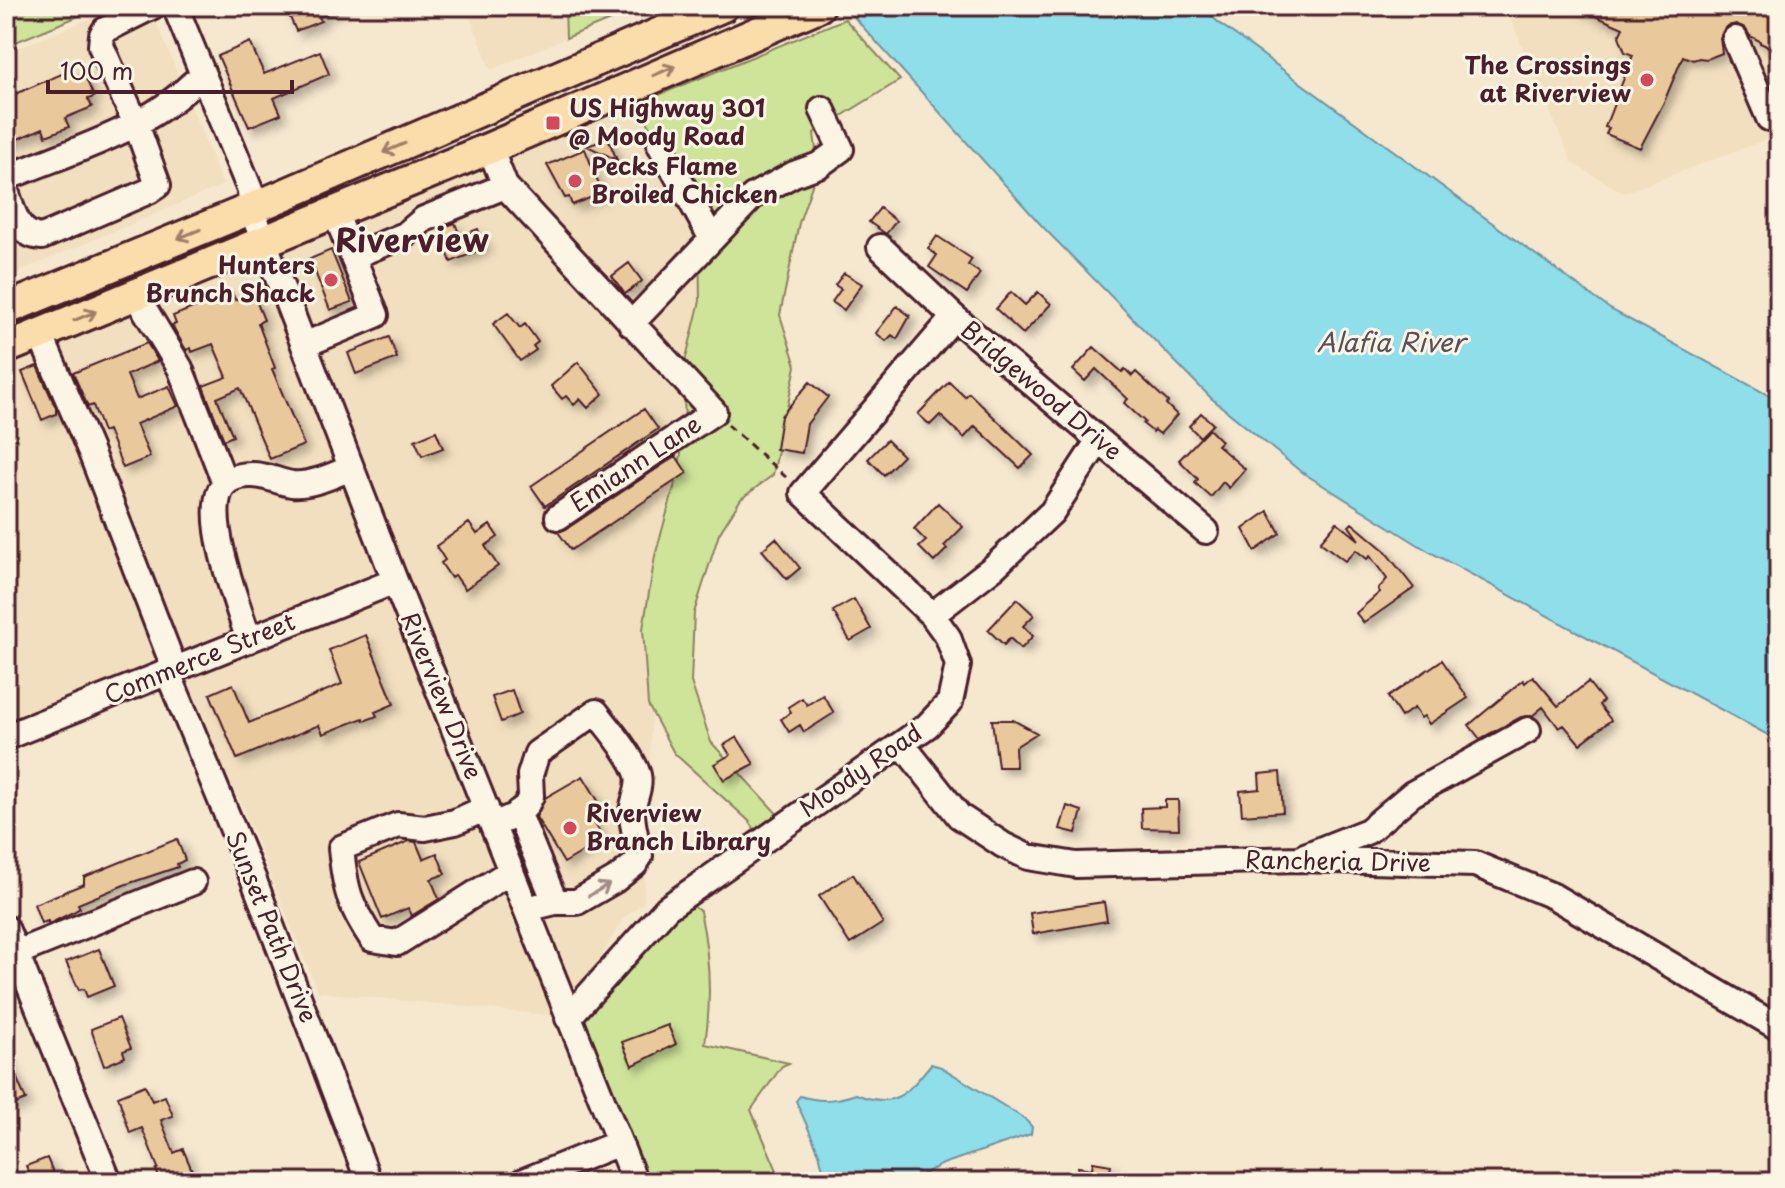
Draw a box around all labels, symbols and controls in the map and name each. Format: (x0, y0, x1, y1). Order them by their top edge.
scale bar (48, 44, 292, 94)
place label: The Crossings at Riverview (1464, 46, 1631, 110)
text: 100 m (60, 52, 133, 88)
one-way arrow (651, 63, 676, 77)
marker: The Crossings at Riverview (1638, 71, 1656, 89)
place label: US Highway 301 @ Moody Road (569, 89, 765, 153)
marker: US Highway 301 @ Moody Road (544, 114, 562, 132)
one-way arrow (382, 141, 407, 156)
place label: Pecks Flame Broiled Chicken (591, 147, 778, 211)
marker: Pecks Flame Broiled Chicken (566, 172, 584, 190)
district label: Riverview (335, 215, 489, 263)
one-way arrow (177, 227, 202, 242)
place label: Hunters Brunch Shack (146, 246, 315, 310)
marker: Hunters Brunch Shack (322, 271, 340, 289)
one-way arrow (72, 307, 97, 322)
street label: Bridgewood Drive (954, 311, 1131, 468)
water label: Alafia River (1317, 322, 1468, 361)
street label: Emiann Lane (562, 405, 708, 520)
street label: Commerce Street (98, 602, 300, 712)
street label: Riverview Drive (393, 606, 493, 784)
street label: Moody Road (791, 714, 929, 825)
place label: Riverview Branch Library (586, 794, 771, 858)
marker: Riverview Branch Library (561, 819, 579, 837)
street label: Sunset Path Drive (218, 825, 328, 1027)
street label: Rancheria Drive (1245, 840, 1431, 880)
one-way arrow (587, 881, 610, 897)

